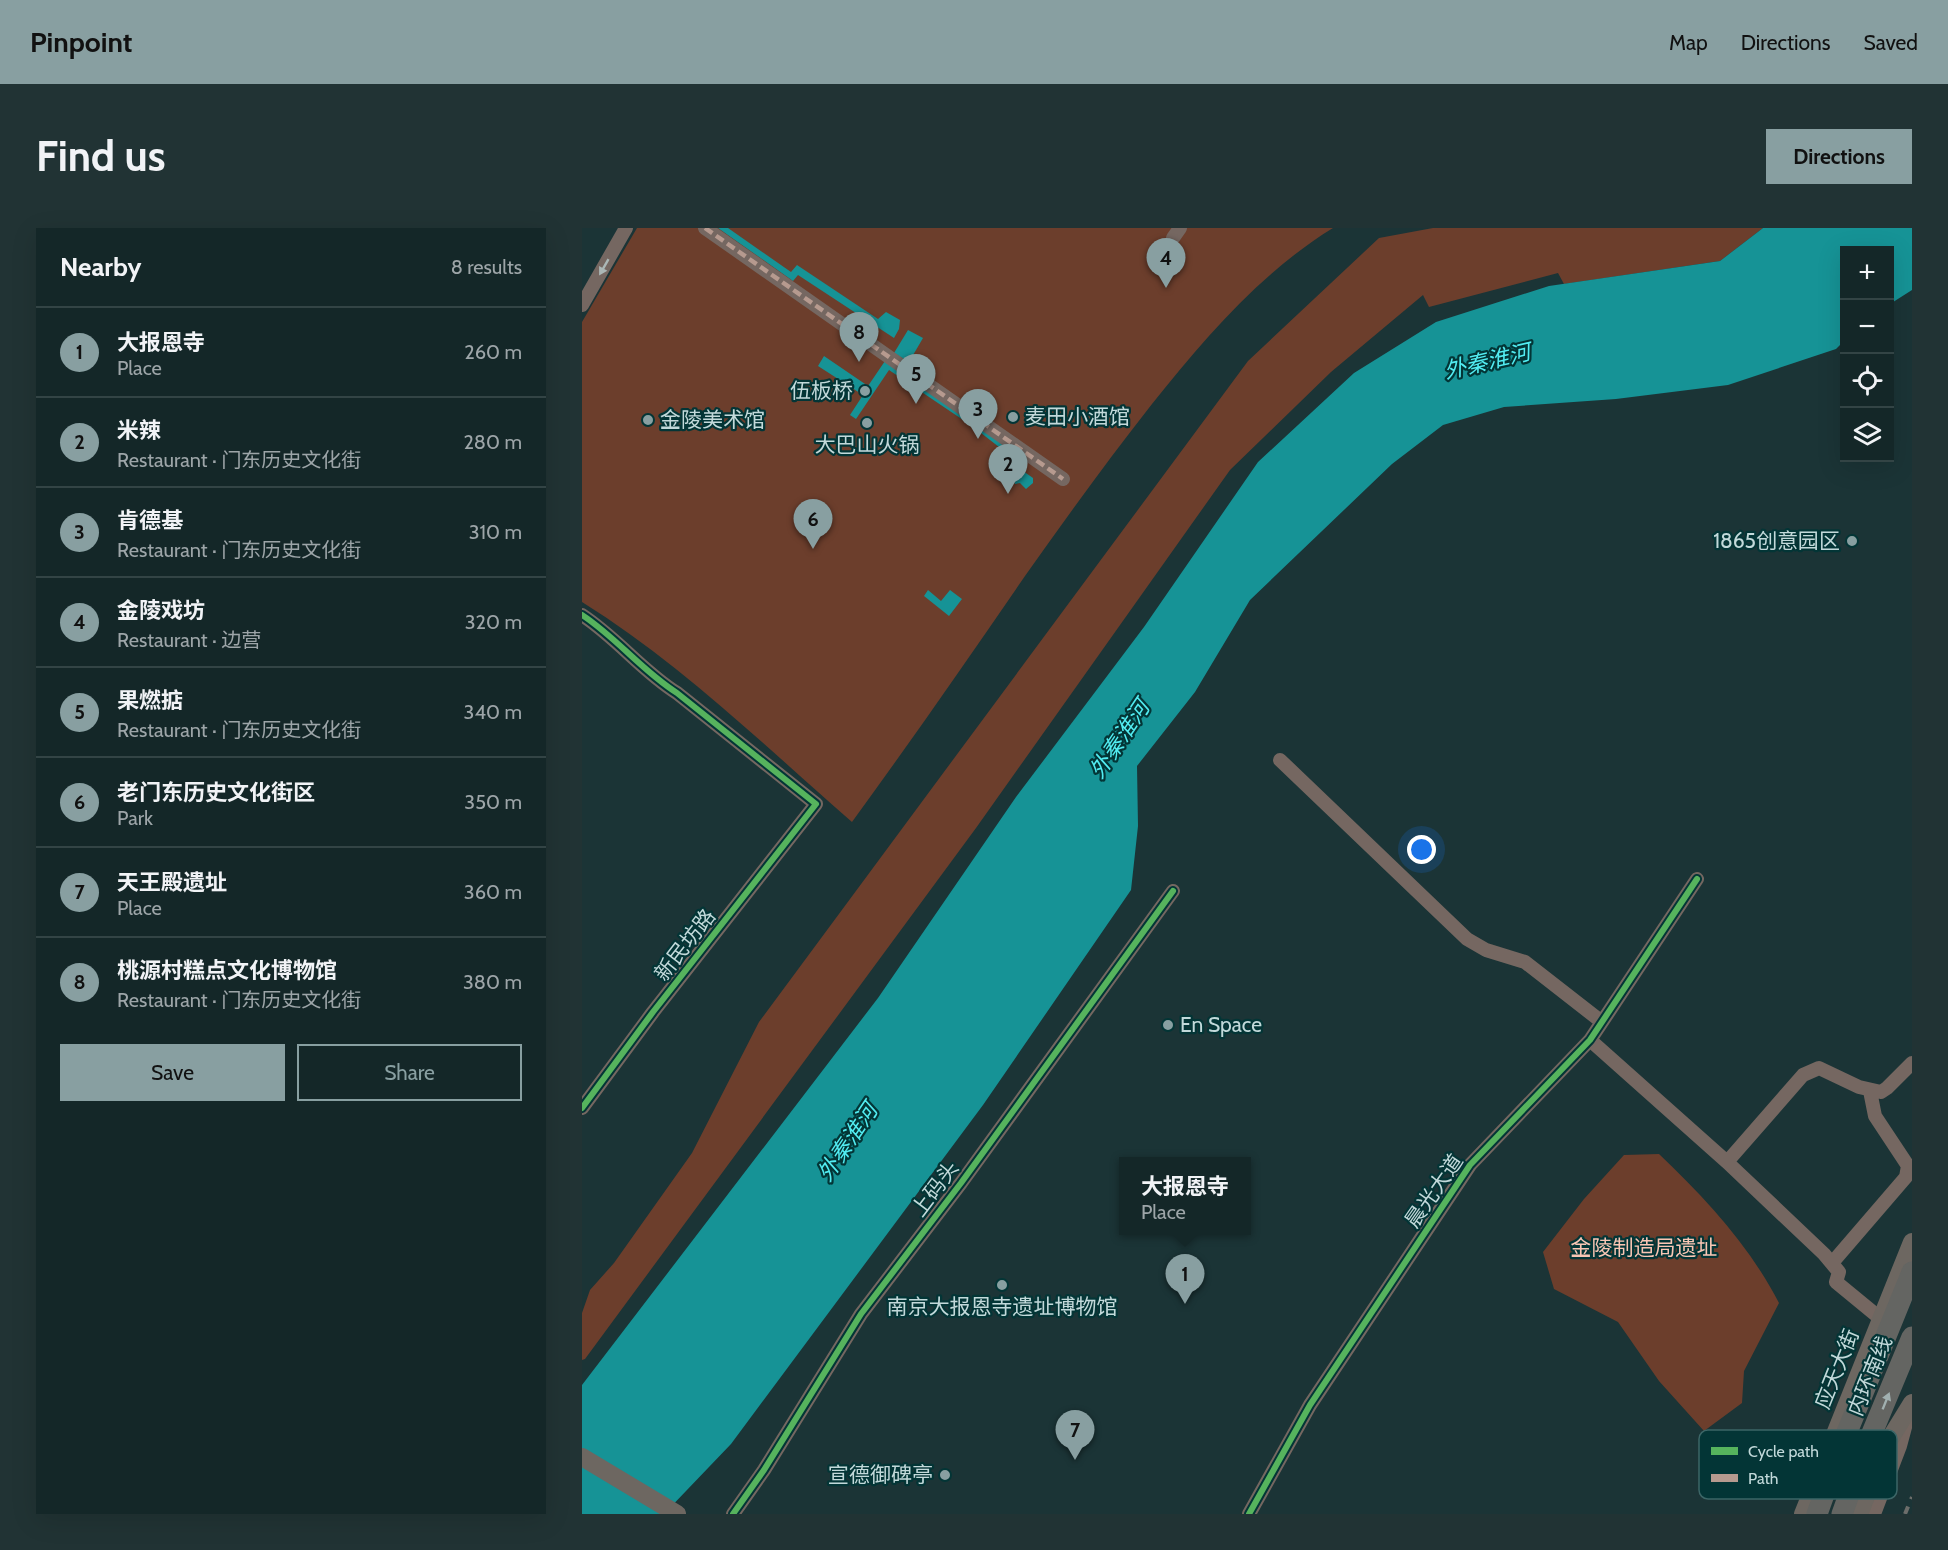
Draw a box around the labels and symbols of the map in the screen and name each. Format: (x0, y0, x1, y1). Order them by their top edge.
pin: 4 (1146, 238, 1186, 288)
one-way arrow (600, 258, 610, 275)
pin: 8 (840, 312, 878, 362)
water label: 外秦淮河 (1441, 338, 1537, 385)
pin: 5 (896, 354, 936, 404)
place label: 伍板桥 (790, 378, 853, 403)
marker: 伍板桥 (858, 384, 872, 398)
pin: 3 (958, 390, 998, 439)
place label: 麦田小酒馆 (1025, 404, 1130, 429)
place label: 金陵美术馆 (660, 407, 765, 432)
marker: 麦田小酒馆 (1006, 410, 1020, 424)
marker: 金陵美术馆 (641, 413, 655, 427)
marker: 大巴山火锅 (860, 416, 874, 430)
place label: 大巴山火锅 (815, 432, 920, 457)
pin: 2 (988, 444, 1028, 494)
pin: 6 (794, 500, 832, 549)
place label: 1865创意园区 (1713, 528, 1840, 553)
marker: 1865创意园区 (1845, 534, 1859, 548)
water label: 外秦淮河 (1084, 692, 1157, 783)
your location (1407, 835, 1436, 864)
street label: 新民坊路 (649, 904, 720, 985)
place label: En Space (1180, 1012, 1262, 1037)
marker: En Space (1161, 1018, 1175, 1032)
water label: 外秦淮河 (812, 1095, 885, 1186)
street label: 晨光大道 (1399, 1149, 1468, 1232)
street label: 上码头 (906, 1156, 964, 1221)
park label: 金陵制造局遗址 (1571, 1235, 1718, 1260)
pin: 1 (1166, 1254, 1204, 1304)
marker: 南京大报恩寺遗址博物馆 (995, 1278, 1009, 1292)
place label: 南京大报恩寺遗址博物馆 (887, 1294, 1118, 1319)
street label: 应天大街 (1809, 1325, 1864, 1412)
street label: 内环南线 (1842, 1332, 1897, 1419)
one-way arrow (1881, 1391, 1891, 1409)
pin: 7 (1056, 1410, 1094, 1460)
legend (1699, 1430, 1897, 1499)
text: Cycle path (1748, 1442, 1819, 1461)
place label: 宣德御碑亭 (828, 1462, 933, 1487)
marker: 宣德御碑亭 (938, 1468, 952, 1482)
text: Path (1748, 1469, 1779, 1488)

